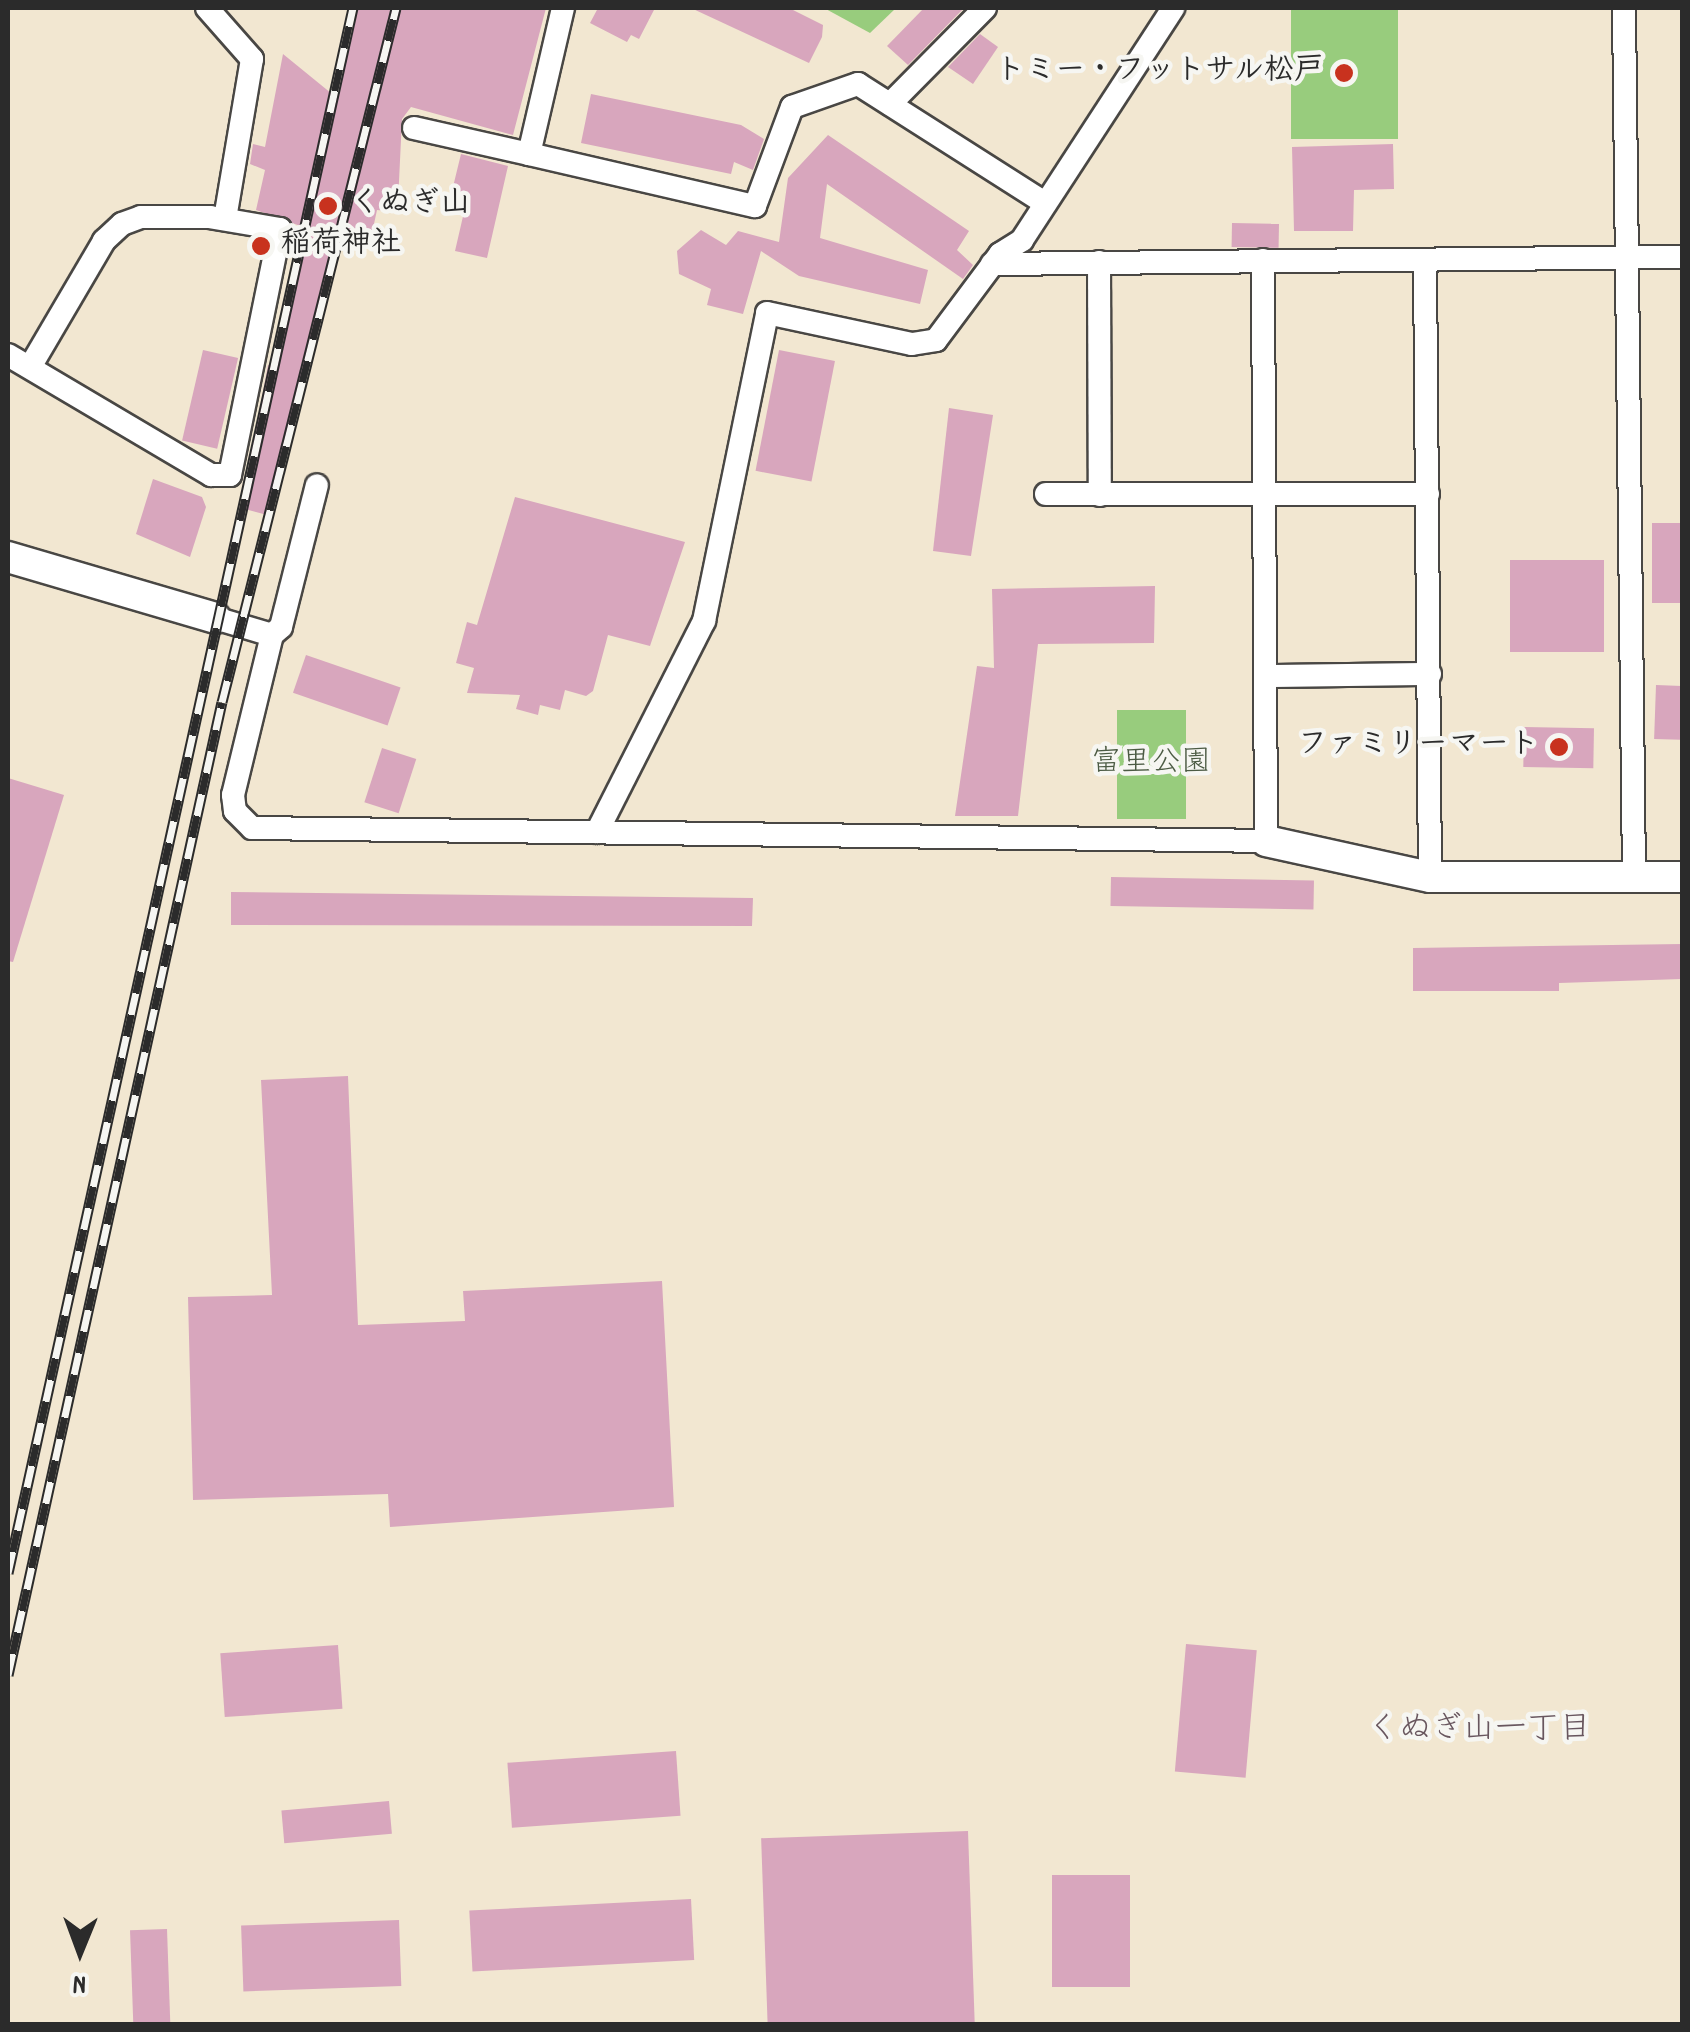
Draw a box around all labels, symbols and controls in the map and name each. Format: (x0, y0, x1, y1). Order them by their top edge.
place label: トミー・フットサル松戸 (994, 55, 1324, 91)
marker: トミー・フットサル松戸 (1333, 62, 1355, 84)
place label: くぬぎ山 (350, 188, 470, 224)
marker: くぬぎ山 (315, 193, 341, 219)
place label: 稲荷神社 (281, 228, 401, 264)
marker: 稲荷神社 (250, 235, 272, 257)
place label: ファミリーマート (1299, 729, 1539, 765)
marker: ファミリーマート (1548, 736, 1570, 758)
park label: 富里公園 (1091, 747, 1211, 783)
district label: くぬぎ山一丁目 (1367, 1712, 1591, 1750)
north arrow (30, 1902, 130, 2002)
text: N (72, 1962, 87, 2002)

